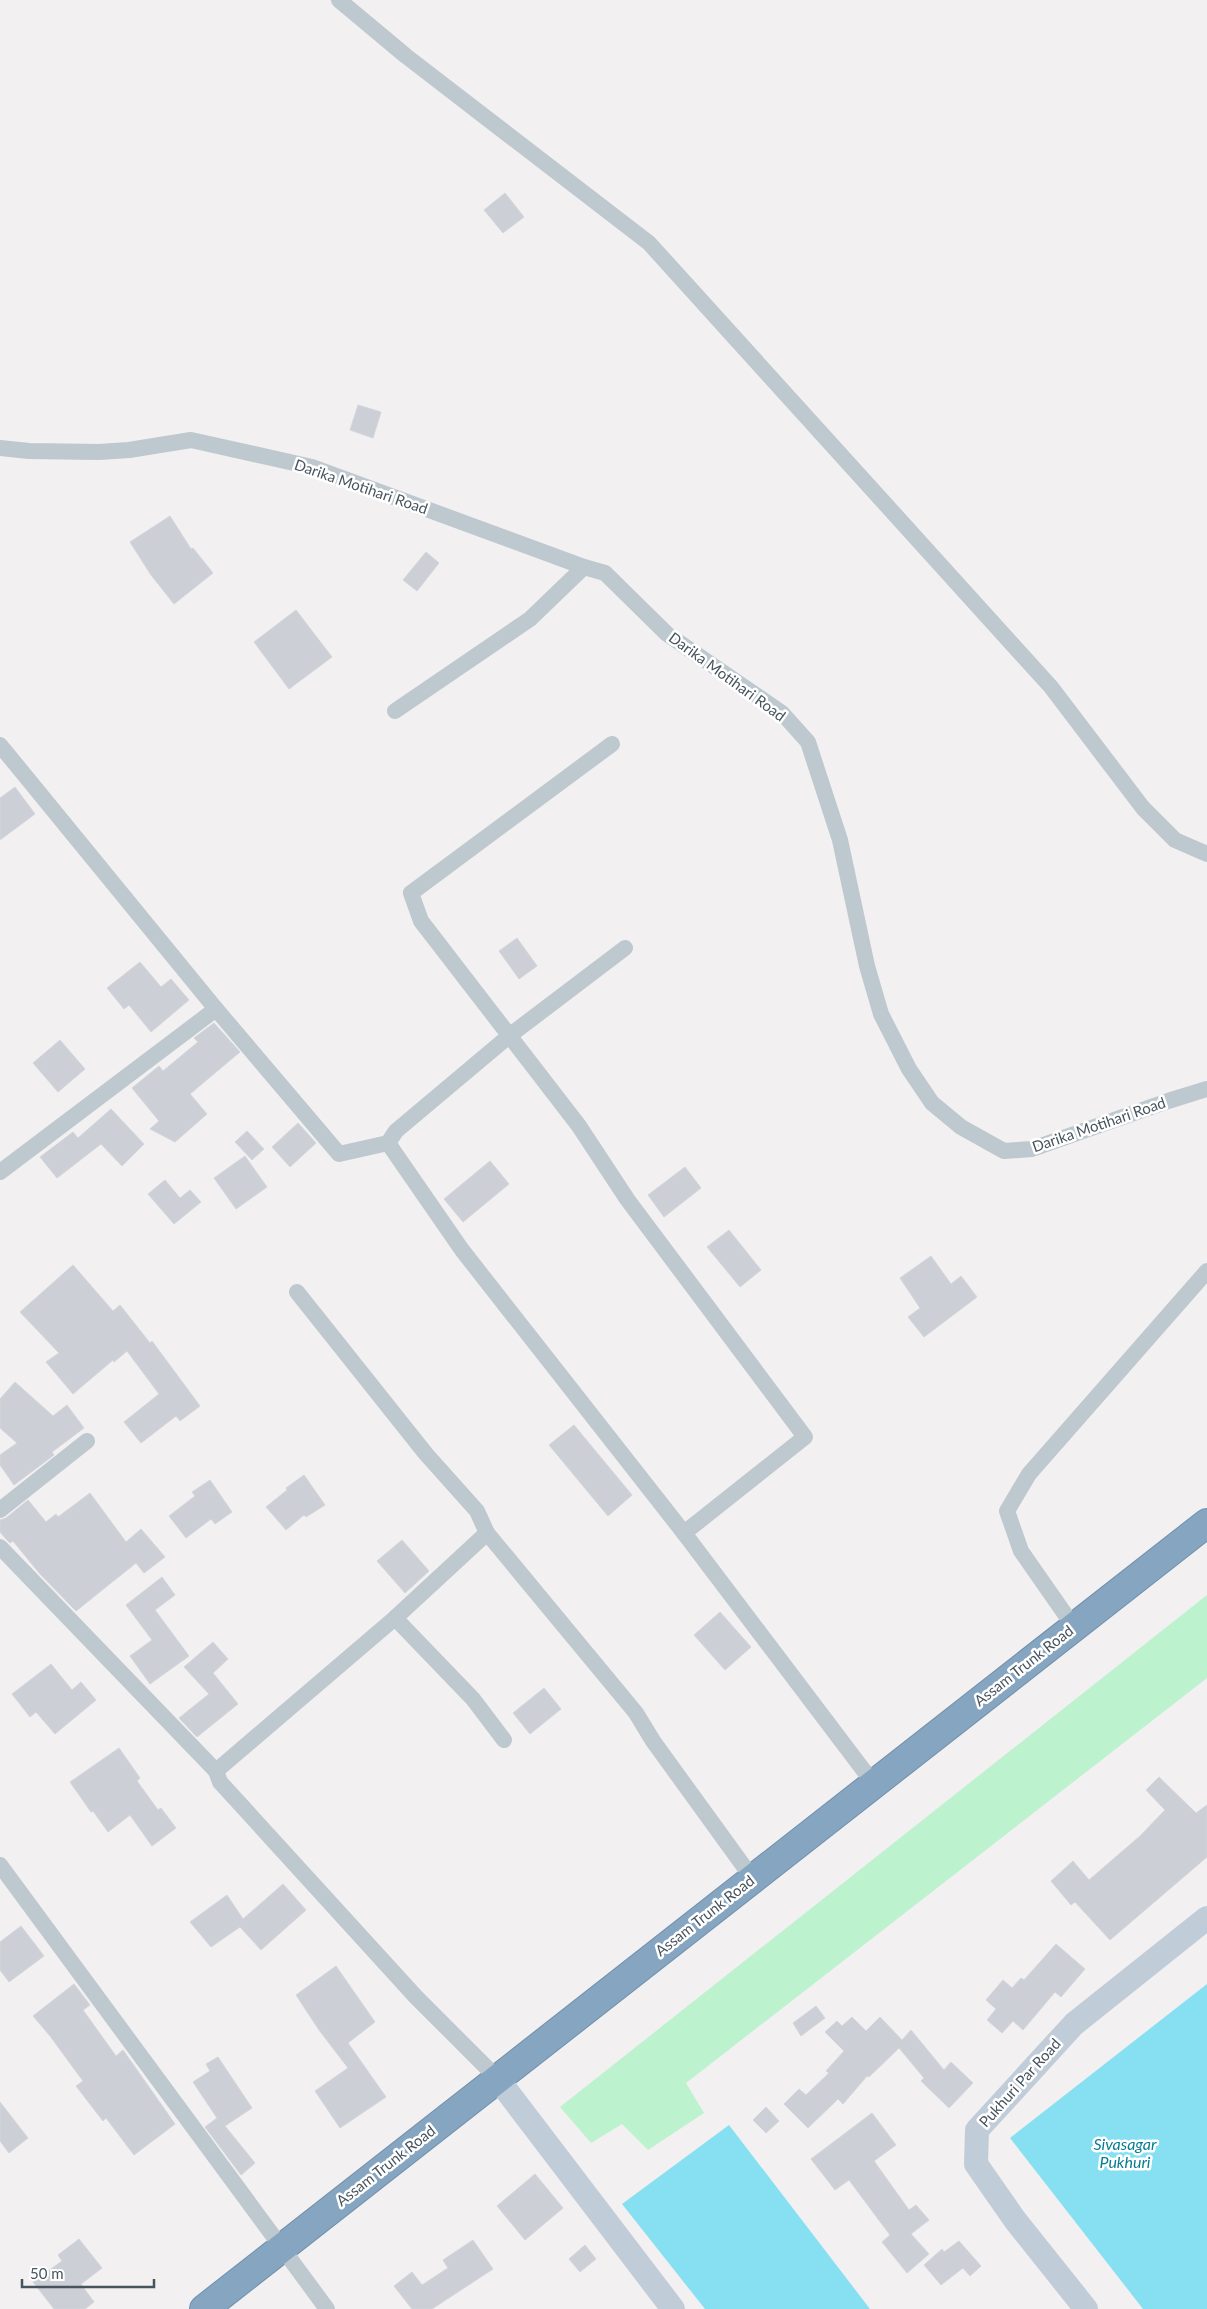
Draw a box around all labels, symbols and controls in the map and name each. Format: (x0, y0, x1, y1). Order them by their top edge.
street label: Darika Motihari Road (292, 455, 430, 517)
street label: Darika Motihari Road (666, 628, 789, 725)
street label: Darika Motihari Road (1030, 1093, 1168, 1155)
street label: Assam Trunk Road (970, 1621, 1076, 1709)
street label: Assam Trunk Road (651, 1871, 757, 1959)
street label: Pukhuri Par Road (975, 2034, 1064, 2130)
street label: Assam Trunk Road (332, 2121, 438, 2209)
water label: Sivasagar Pukhuri (1093, 2134, 1157, 2171)
scale bar (22, 2256, 155, 2288)
text: 50 m (30, 2264, 64, 2282)

